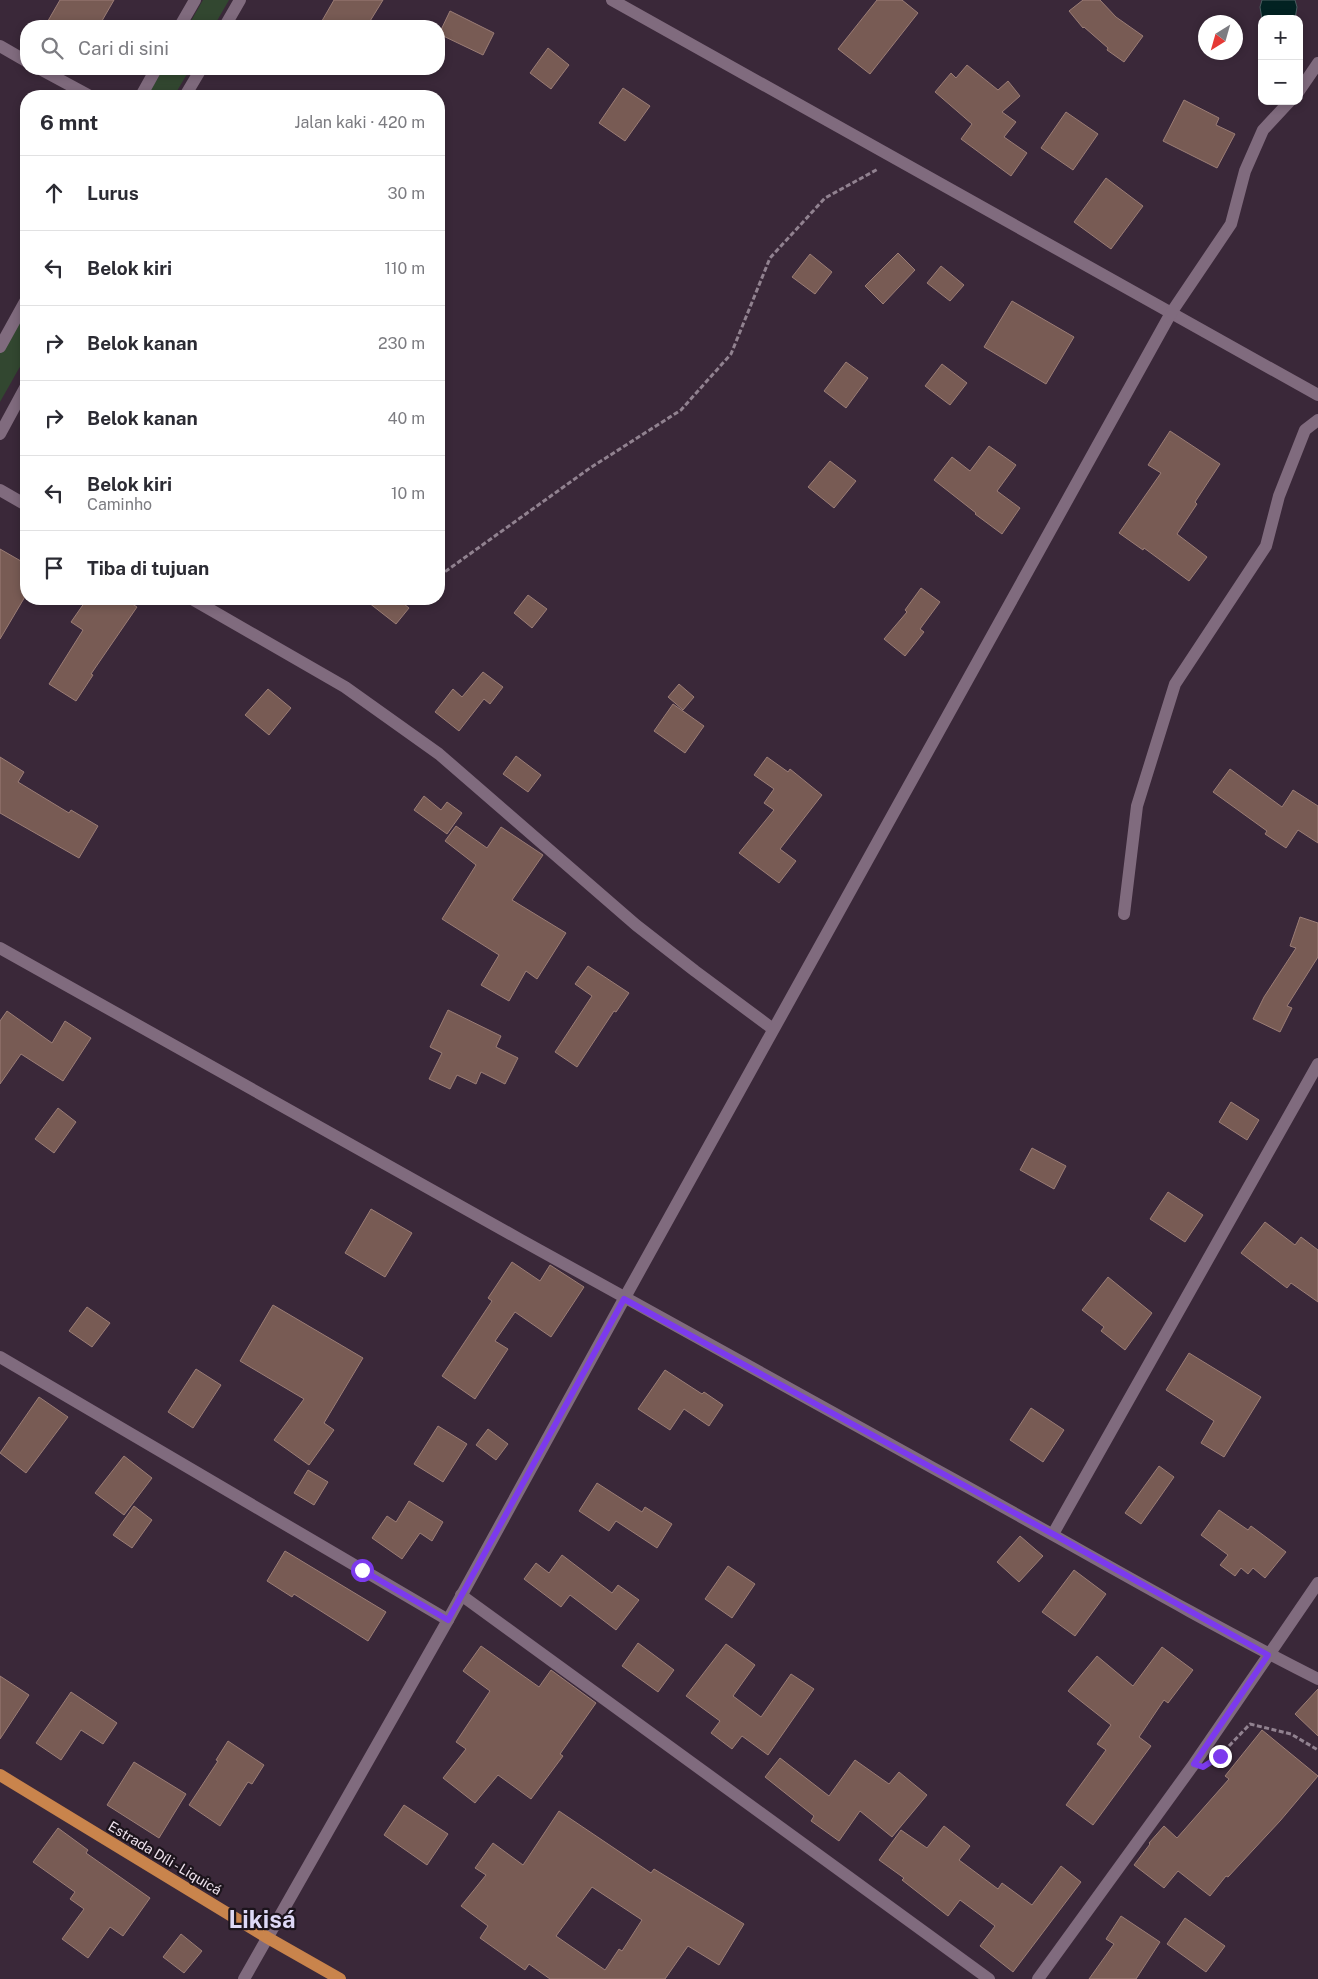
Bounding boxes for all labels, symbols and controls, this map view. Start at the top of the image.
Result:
north arrow [1198,15,1243,60]
map controls [1258,15,1303,105]
button: + [1258,15,1303,60]
search box [20,20,445,75]
icon: search [38,34,66,62]
text: Cari di sini [78,37,169,59]
button: − [1258,60,1303,105]
text: 6 mnt [40,110,98,135]
text: Jalan kaki · 420 m [294,113,425,132]
icon: ahead [40,179,68,207]
text: Lurus [87,182,139,204]
text: 30 m [388,184,425,203]
icon: left [40,254,68,282]
text: Belok kiri [87,257,172,279]
text: 110 m [384,259,425,278]
icon: right [40,329,68,357]
text: Belok kanan [87,332,198,354]
text: 230 m [378,334,425,353]
icon: right [40,404,68,432]
text: Belok kanan [87,407,198,429]
text: 40 m [387,409,425,428]
text: Belok kiri [87,473,172,495]
icon: left [40,479,68,507]
text: 10 m [391,484,425,503]
text: Caminho [87,495,152,514]
icon: arrive [40,554,68,582]
text: Tiba di tujuan [87,557,209,579]
route start [351,1559,374,1582]
route end [1209,1745,1232,1768]
street label: Estrada Díli - Liquicá [105,1818,225,1898]
district label: Likisá [229,1905,296,1933]

